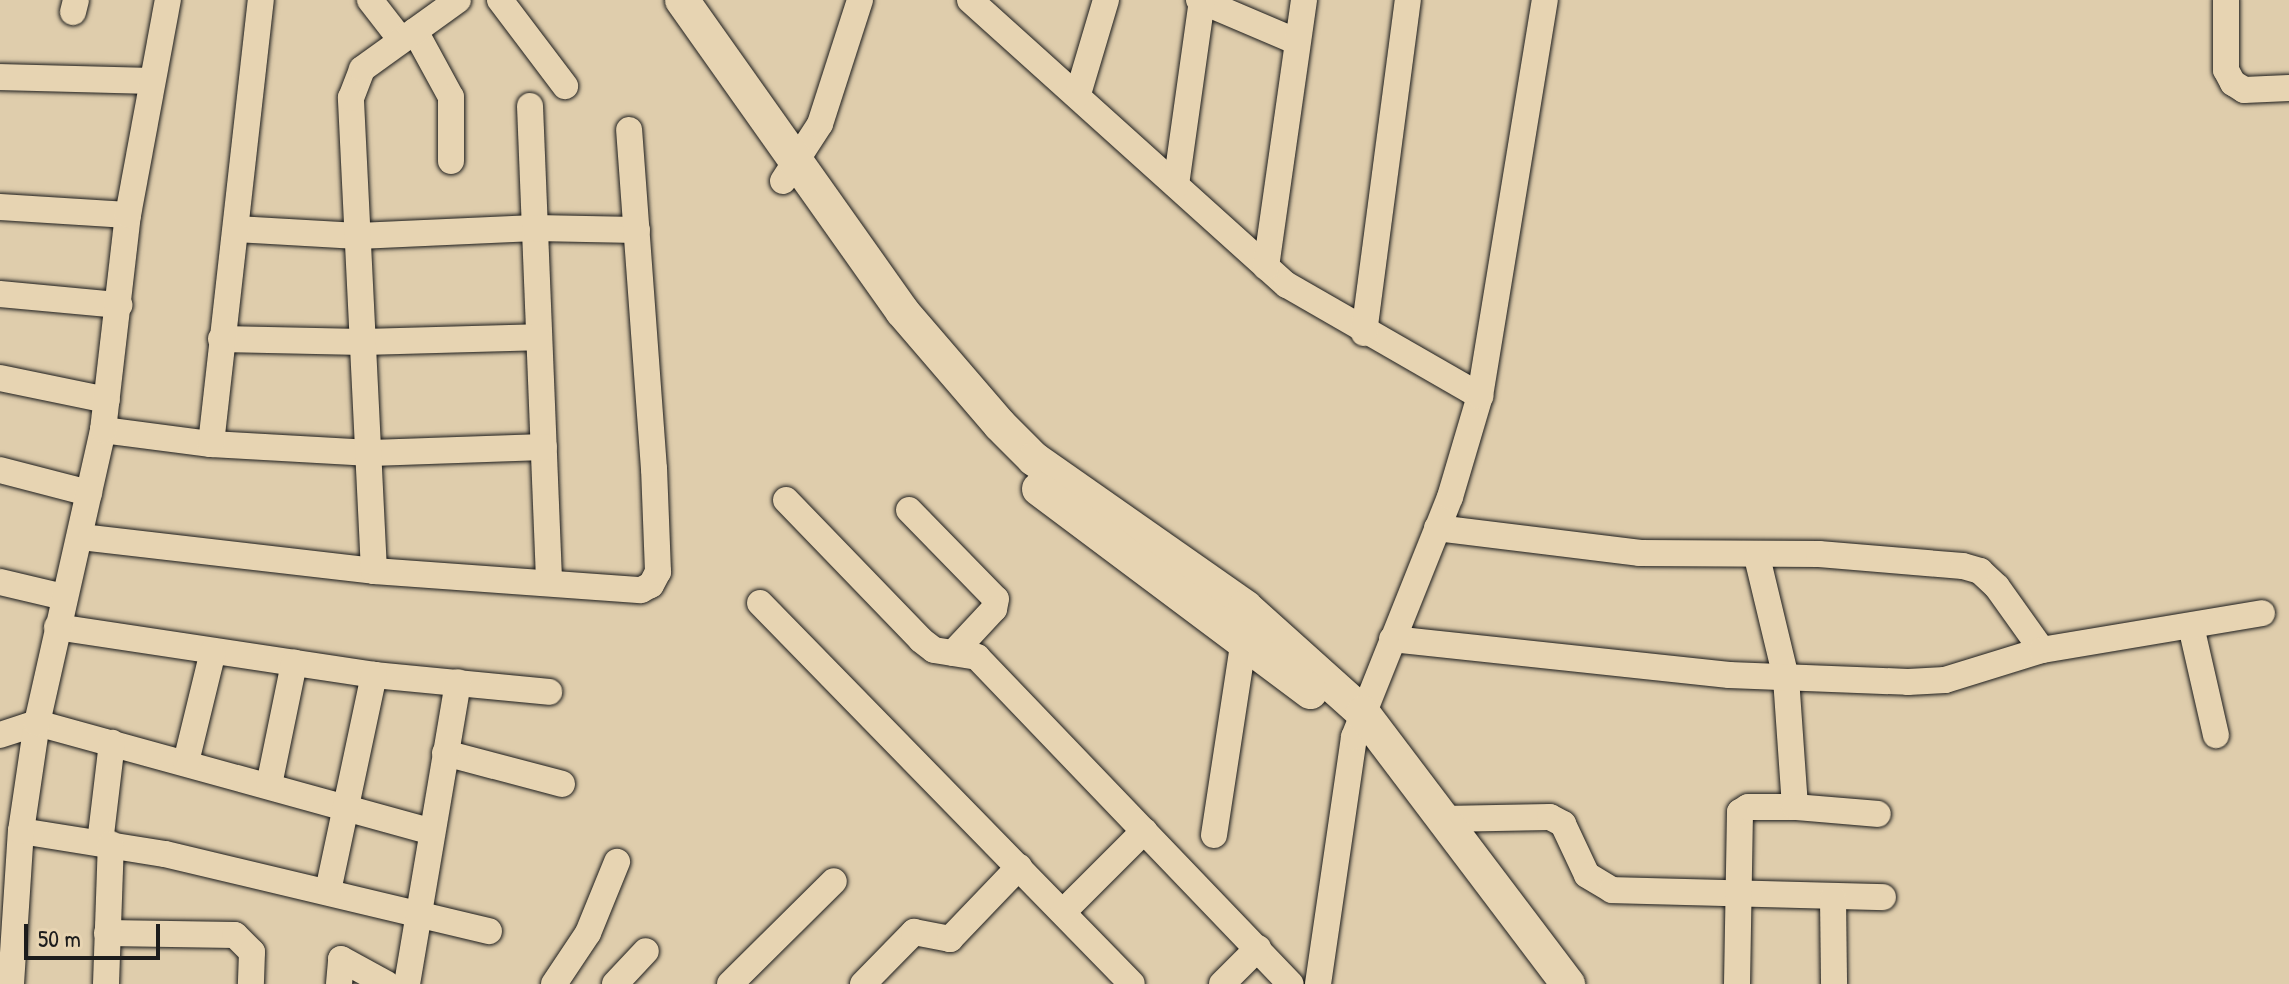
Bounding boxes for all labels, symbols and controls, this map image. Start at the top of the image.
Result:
scale bar [28,908,164,958]
text: 50 m [38,922,81,954]

